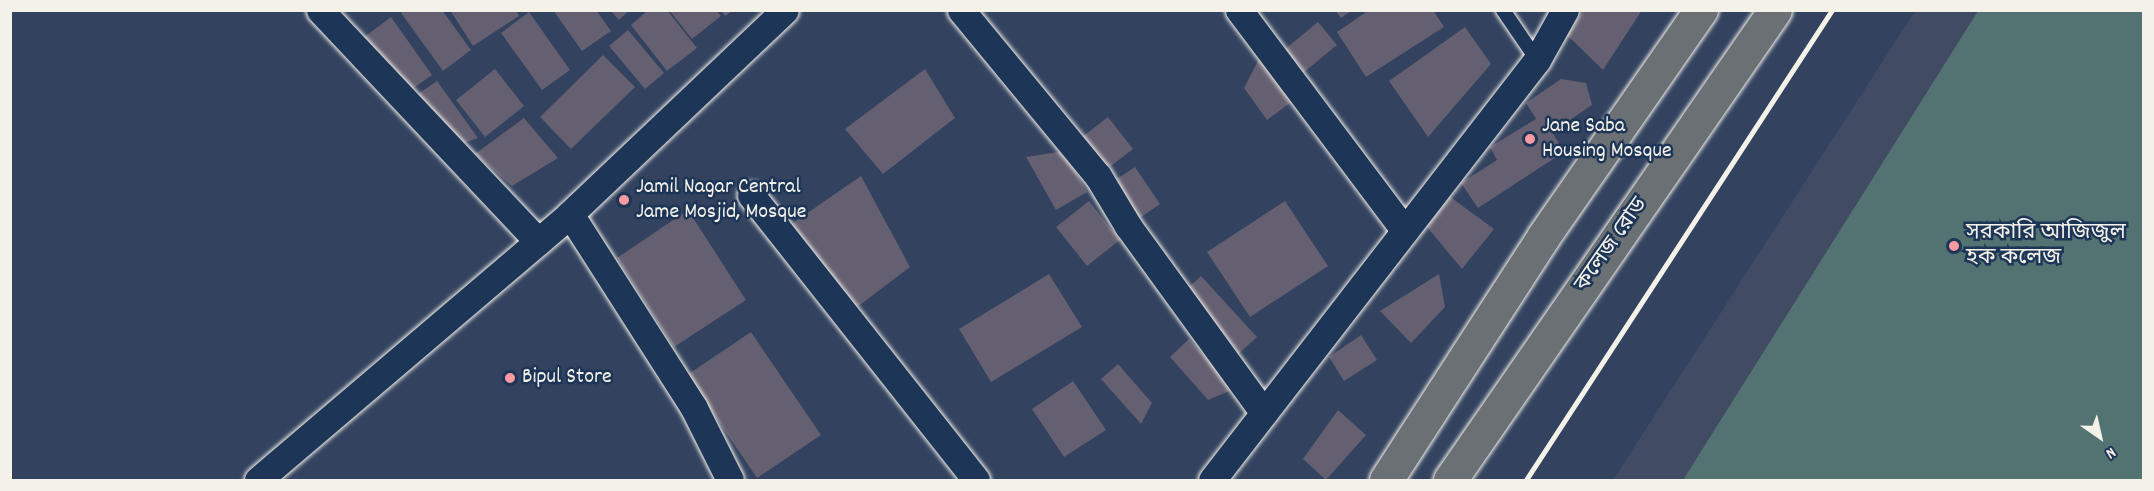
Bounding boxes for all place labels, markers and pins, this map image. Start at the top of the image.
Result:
place label: Jane Saba Housing Mosque [1542,113,1672,164]
marker: Jane Saba Housing Mosque [1523,132,1537,146]
place label: Jamil Nagar Central Jame Mosjid, Mosque [636,174,806,226]
marker: Jamil Nagar Central Jame Mosjid, Mosque [617,193,631,207]
place label: সরকারি আজিজুল হক কলেজ [1966,220,2126,272]
marker: সরকারি আজিজুল হক কলেজ [1947,239,1961,253]
place label: Bipul Store [522,365,612,391]
marker: Bipul Store [503,371,517,385]

